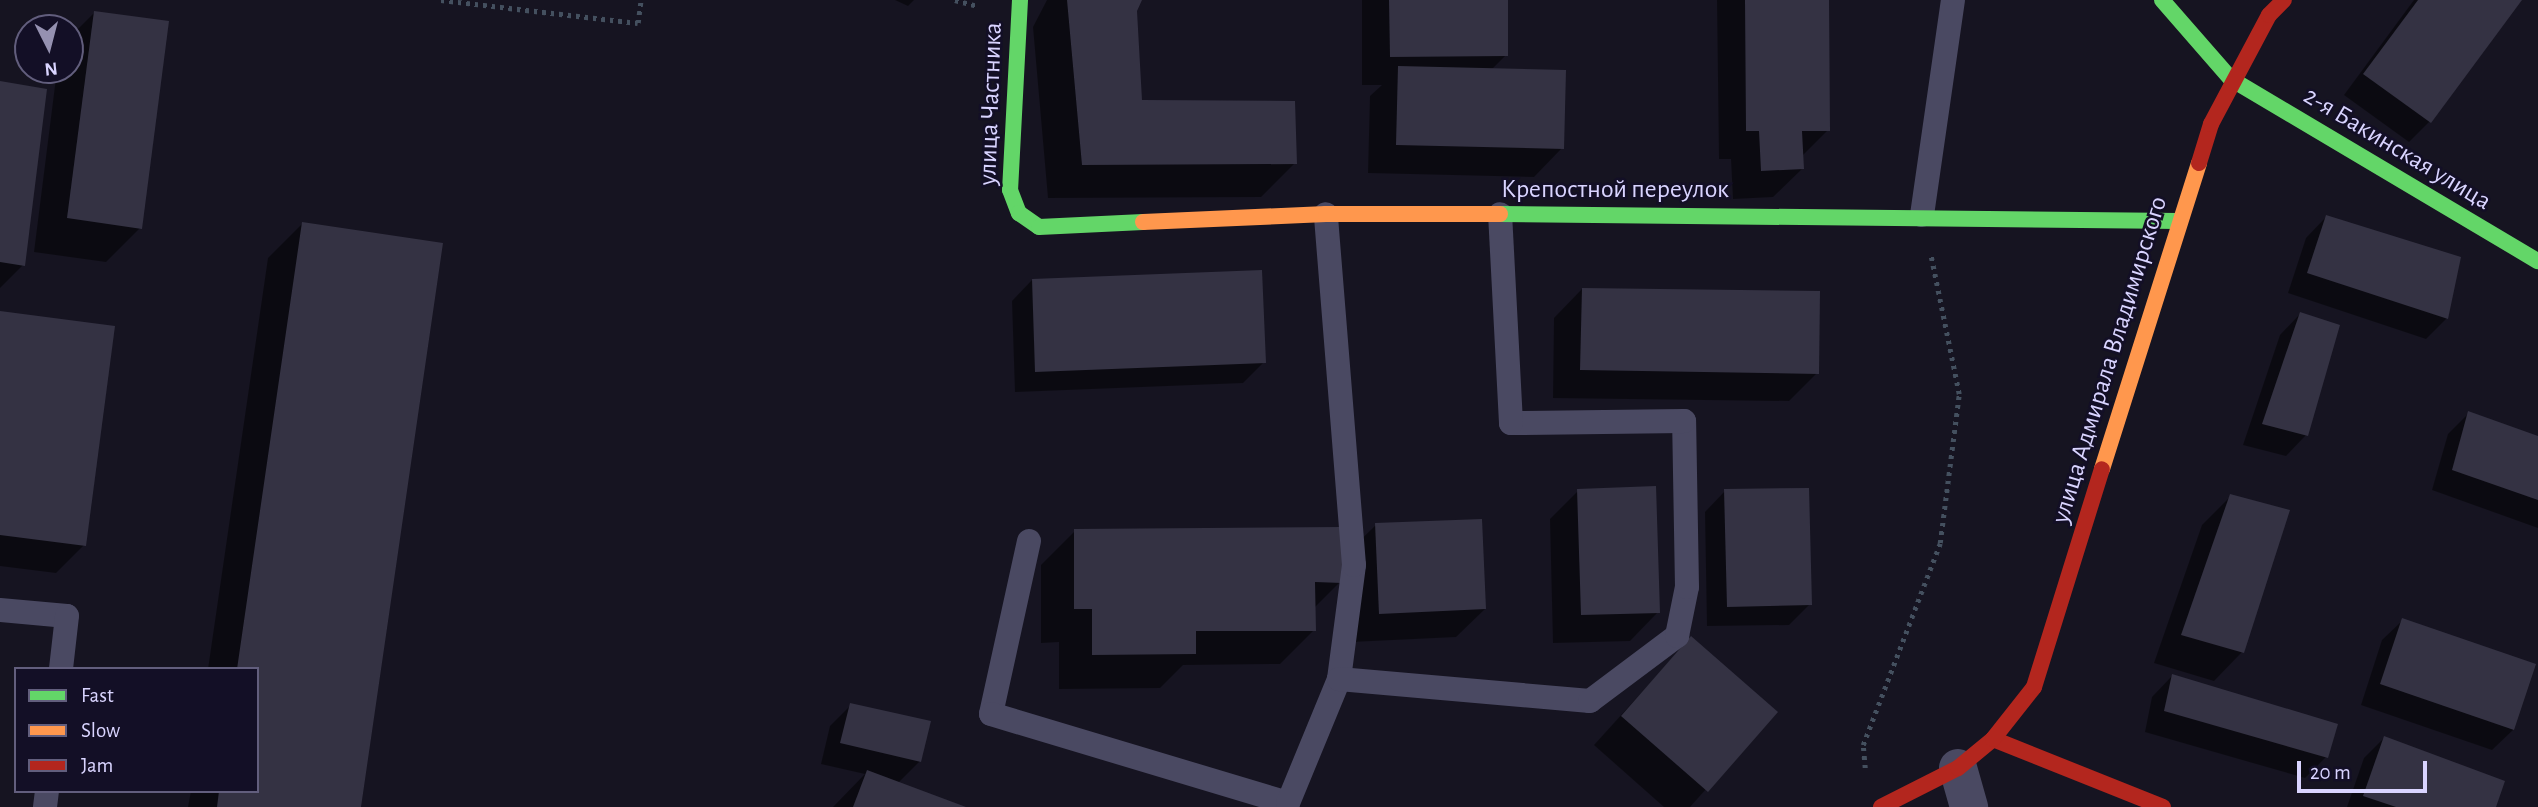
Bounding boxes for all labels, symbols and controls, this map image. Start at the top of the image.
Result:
north arrow [14,14,84,84]
street label: улица Частника [973,22,1009,186]
text: N [43,58,59,79]
street label: 2-я Бакинская улица [2298,81,2496,217]
street label: Крепостной переулок [1501,174,1729,206]
street label: улица Адмирала Владимирского [2045,193,2175,527]
legend [14,667,259,793]
text: Fast [81,685,114,706]
text: Slow [81,720,120,741]
scale bar [2300,748,2430,792]
text: Jam [81,755,113,776]
text: 20 m [2310,762,2351,783]

